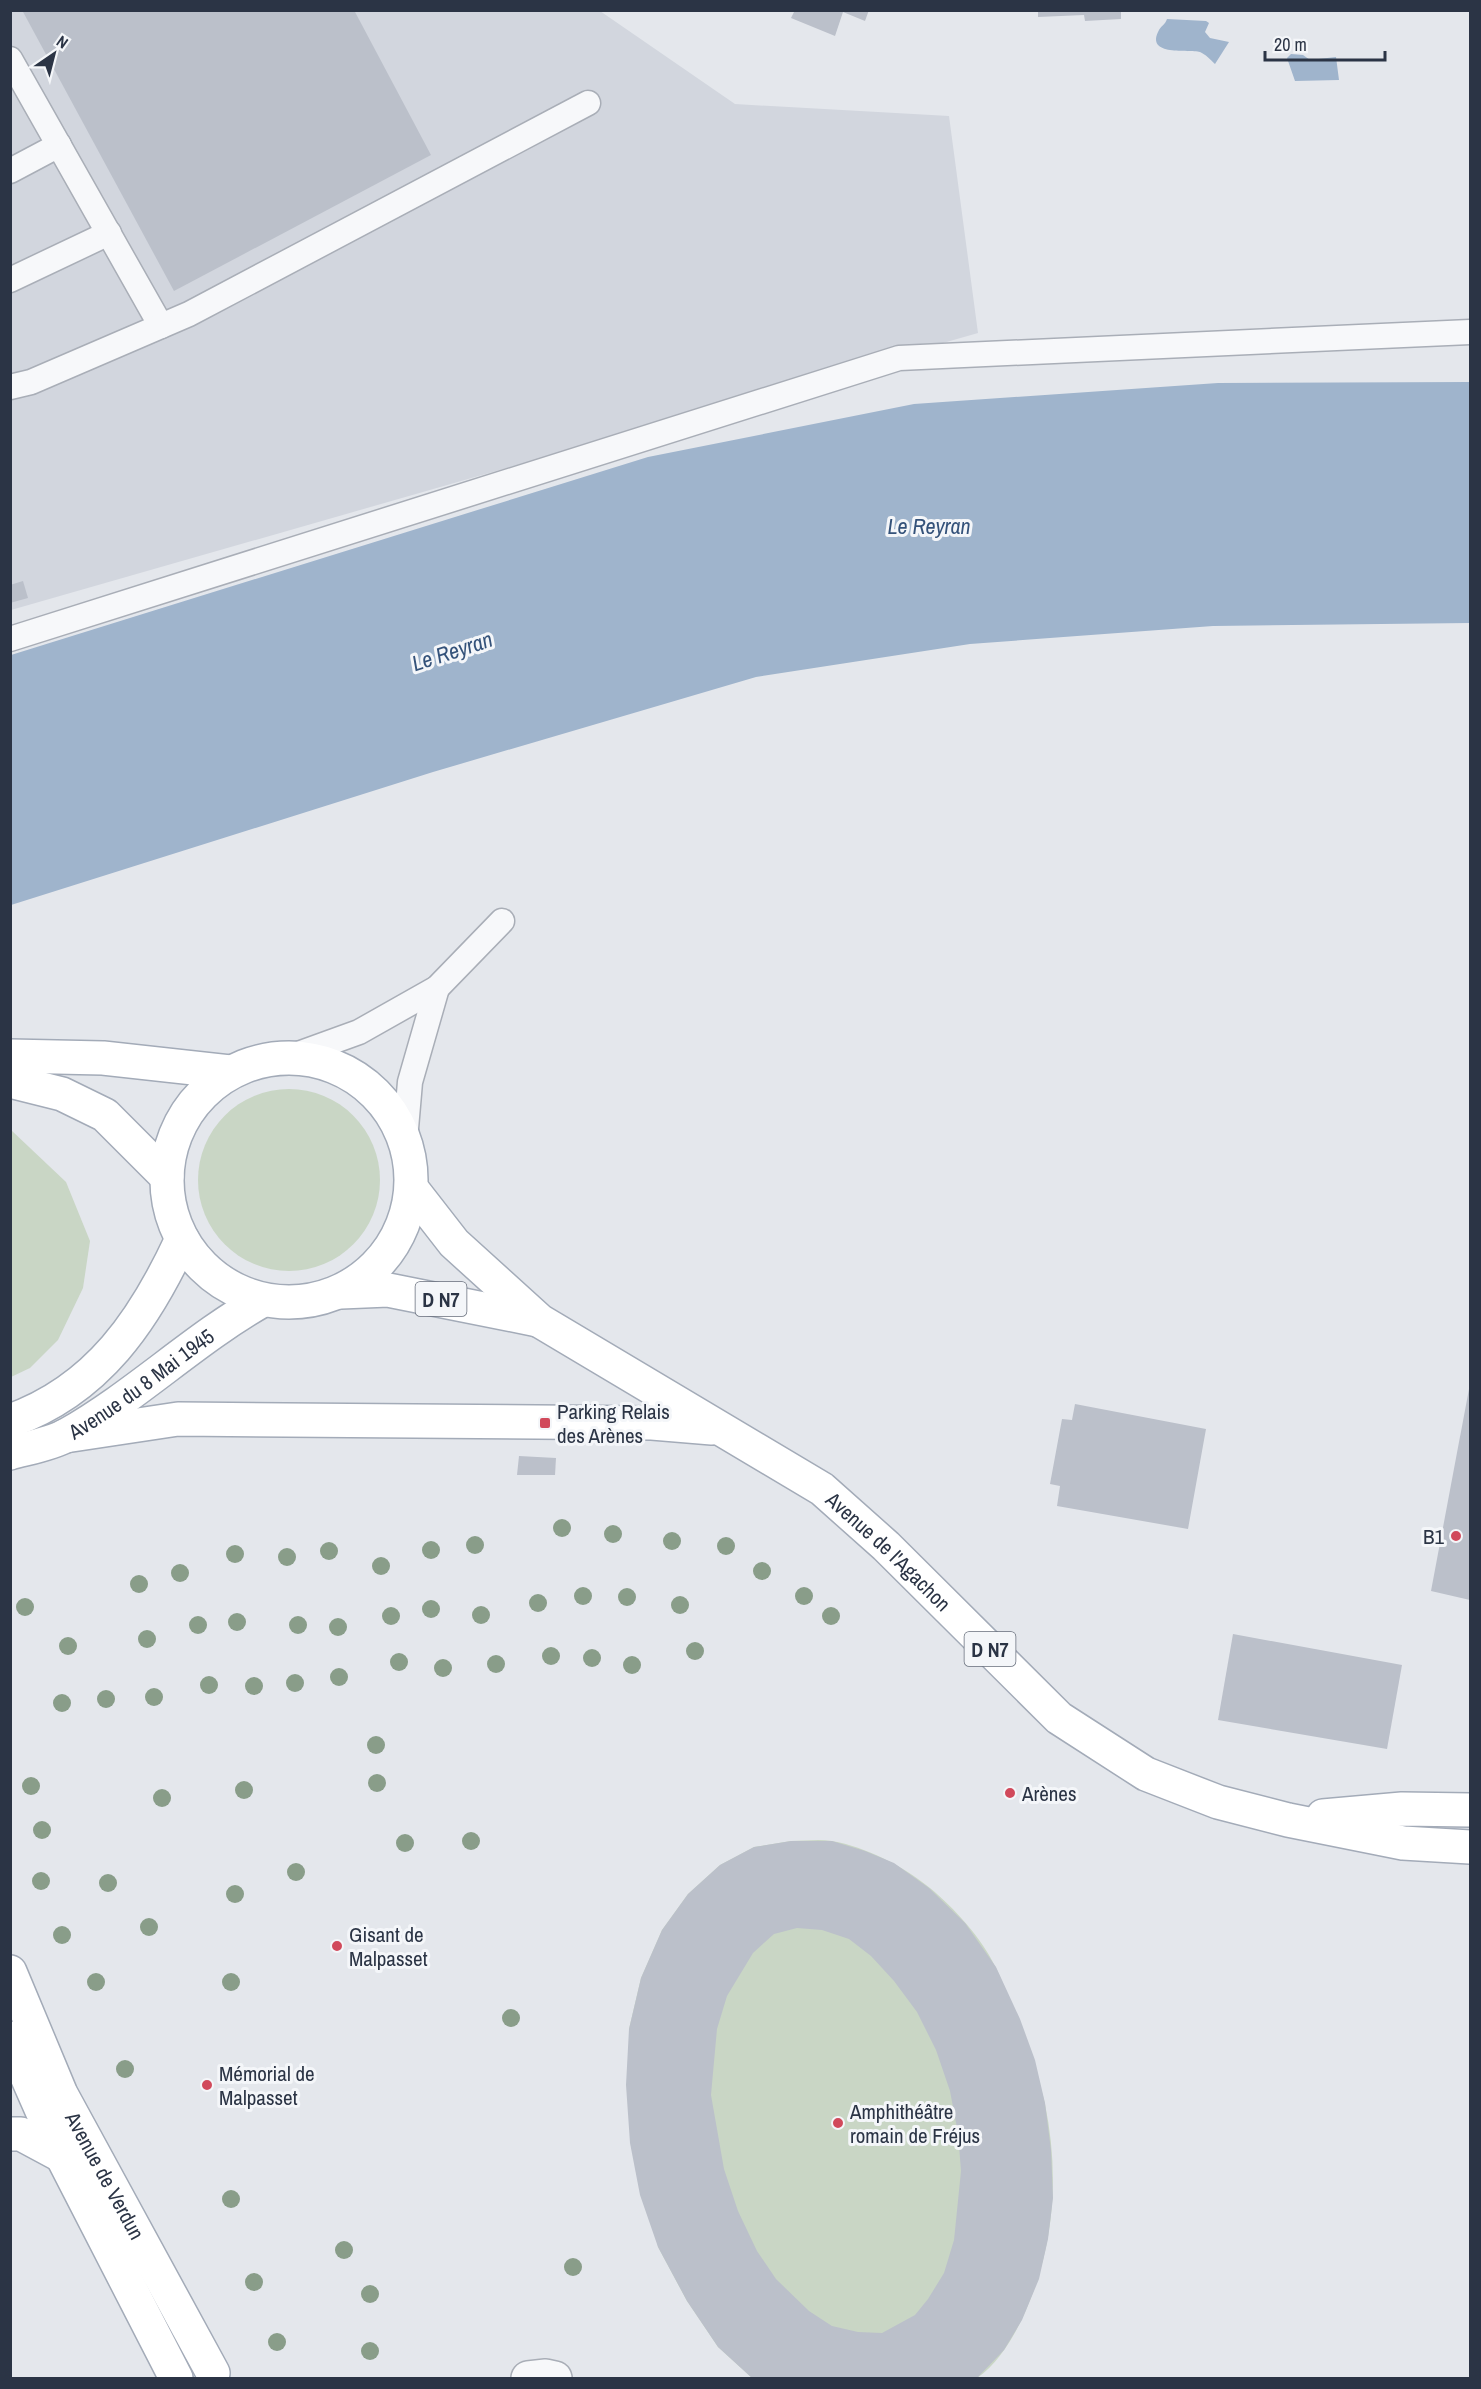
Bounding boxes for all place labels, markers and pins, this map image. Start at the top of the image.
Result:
place label: Parking Relais des Arènes [557,1397,670,1450]
marker: Parking Relais des Arènes [538,1416,552,1430]
place label: B1 [1423,1522,1444,1551]
marker: B1 [1449,1529,1463,1543]
place label: Arènes [1021,1779,1077,1808]
marker: Arènes [1003,1786,1017,1800]
place label: Gisant de Malpasset [349,1920,428,1973]
marker: Gisant de Malpasset [330,1939,344,1953]
place label: Mémorial de Malpasset [219,2059,315,2112]
marker: Mémorial de Malpasset [200,2078,214,2092]
place label: Amphithéâtre romain de Fréjus [849,2097,980,2150]
marker: Amphithéâtre romain de Fréjus [831,2116,845,2130]

